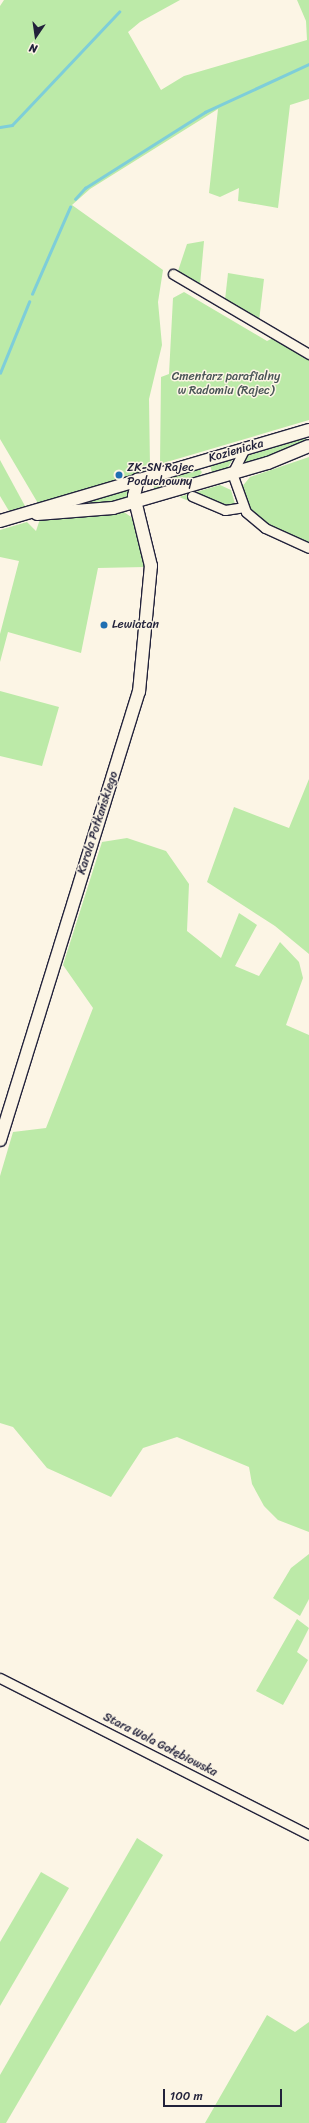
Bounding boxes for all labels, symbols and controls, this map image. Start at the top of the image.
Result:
north arrow [16,16,56,56]
text: N [27,38,39,58]
park label: Cmentarz parafialny w Radomiu (Rajec) [172,370,280,398]
street label: Kozienicka [207,436,265,466]
place label: ZK-SN Rajec Poduchowny [127,461,194,489]
marker: ZK-SN Rajec Poduchowny [114,470,124,480]
place label: Lewiatan [112,618,159,632]
marker: Lewiatan [99,620,109,630]
street label: Karola Potkańskiego [75,770,121,876]
street label: Stara Wola Gołębiowska [101,1710,219,1780]
scale bar [165,2081,284,2107]
text: 100 m [170,2085,203,2107]

